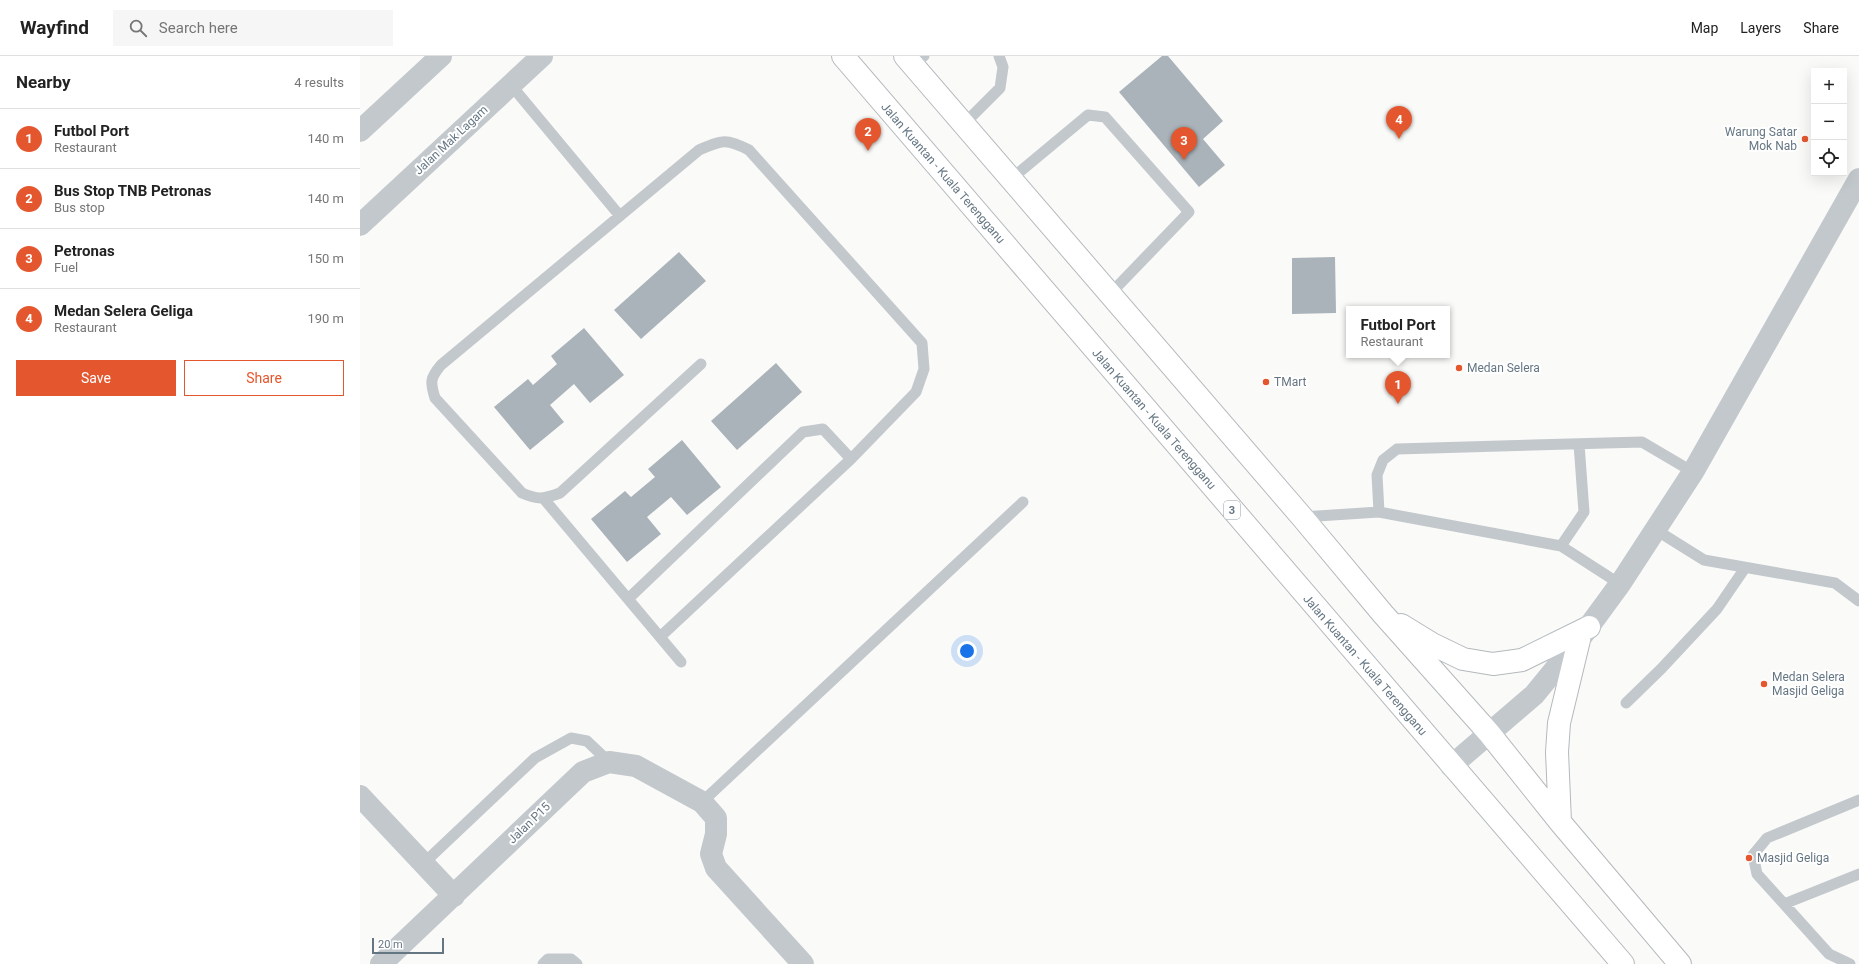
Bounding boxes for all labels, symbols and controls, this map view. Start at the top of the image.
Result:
search box [113,10,393,46]
text: Wayfind [20,16,89,39]
icon: search [127,17,149,39]
text: Search here [159,19,238,37]
text: Map [1691,20,1718,36]
text: Layers [1740,20,1781,36]
text: Share [1803,20,1839,36]
map controls [1811,68,1847,176]
button: + [1811,68,1847,104]
text: Nearby [16,72,71,92]
text: 4 results [294,75,344,90]
street label: Jalan Kuantan - Kuala Terengganu [878,100,1008,246]
street label: Jalan Mak Lagam [411,102,491,178]
button: − [1811,104,1847,140]
pin: 4 [1386,106,1412,139]
pin: 2 [855,118,881,151]
text: Futbol Port [54,122,129,140]
place label: Warung Satar Mok Nab [1725,125,1797,153]
pin: 3 [1171,127,1197,160]
text: 1 [25,131,33,146]
text: 140 m [307,131,344,146]
marker: Warung Satar Mok Nab [1800,134,1810,144]
text: Restaurant [54,140,117,155]
button: locate [1811,140,1847,176]
text: Bus Stop TNB Petronas [54,182,212,200]
text: 2 [25,191,33,206]
text: 140 m [307,191,344,206]
text: Bus stop [54,200,105,215]
text: Petronas [54,242,115,260]
text: 3 [25,251,33,266]
text: 150 m [307,251,344,266]
text: Fuel [54,260,78,275]
text: Medan Selera Geliga [54,302,193,320]
popup [1346,306,1450,358]
text: 4 [25,311,33,326]
text: 190 m [307,311,344,326]
text: Futbol Port [1360,316,1436,334]
text: Restaurant [54,320,117,335]
text: Restaurant [1360,334,1423,349]
street label: Jalan Kuantan - Kuala Terengganu [1089,346,1219,492]
button: Save [16,360,176,396]
button: Share [184,360,344,396]
place label: Medan Selera [1467,361,1540,375]
marker: Medan Selera [1454,363,1464,373]
pin: 1 [1385,371,1411,404]
place label: TMart [1274,375,1307,389]
marker: TMart [1261,377,1271,387]
road number: 3 [1224,501,1240,519]
street label: Jalan Kuantan - Kuala Terengganu [1300,592,1430,738]
your location [957,641,977,661]
place label: Medan Selera Masjid Geliga [1772,670,1845,698]
marker: Medan Selera Masjid Geliga [1759,679,1769,689]
street label: Jalan P15 [505,799,553,847]
place label: Masjid Geliga [1757,851,1829,865]
marker: Masjid Geliga [1744,853,1754,863]
scale bar [372,936,444,955]
text: 20 m [378,938,403,951]

